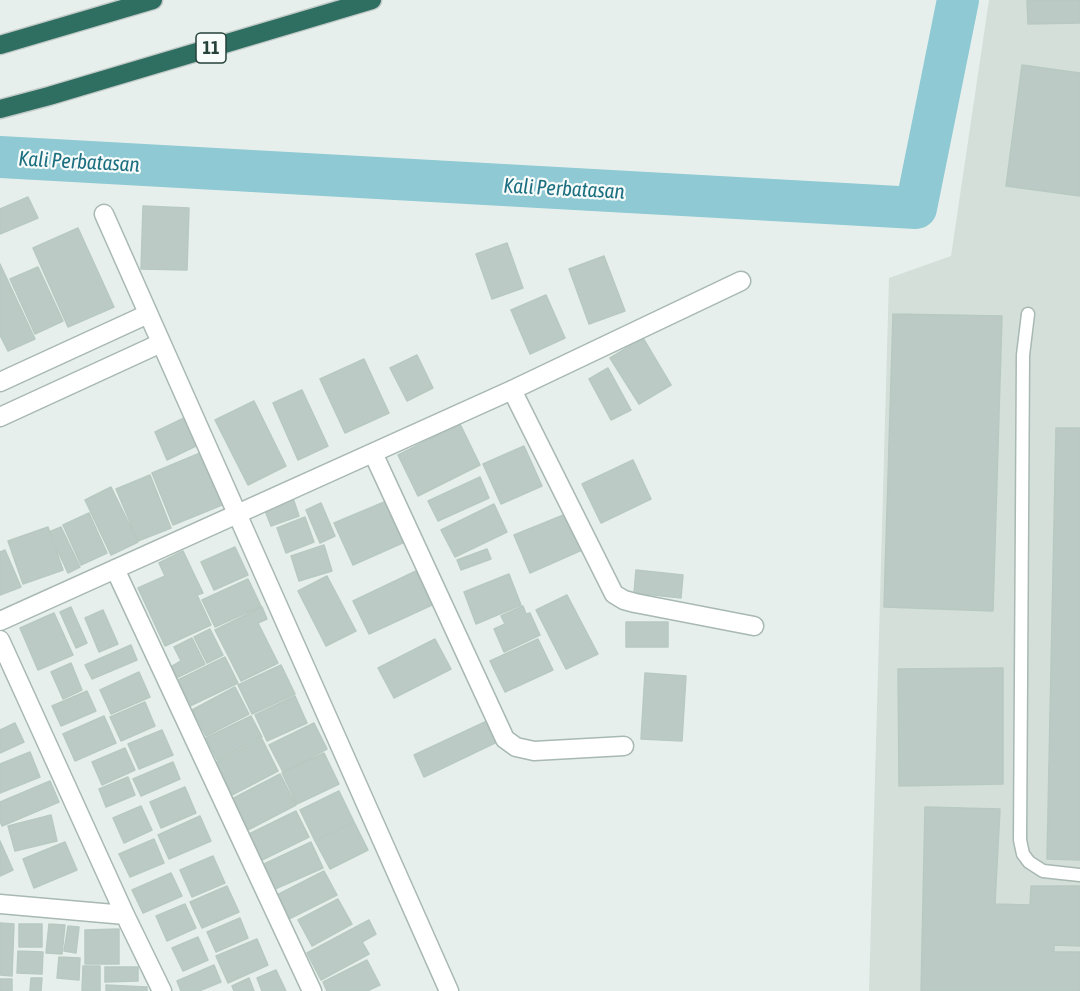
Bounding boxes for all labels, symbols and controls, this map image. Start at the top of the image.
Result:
road number: 11 [196,33,226,63]
water label: Kali Perbatasan [18,146,140,178]
water label: Kali Perbatasan [503,173,625,205]

